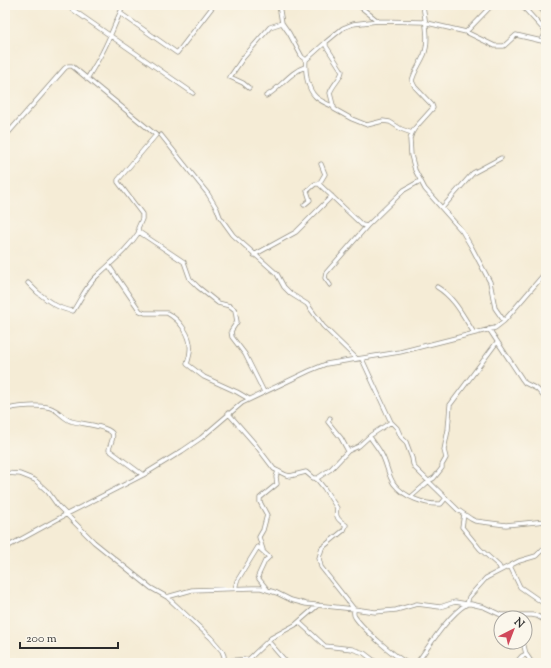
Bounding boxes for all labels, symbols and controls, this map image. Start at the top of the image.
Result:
north arrow [493,610,533,650]
text: N [510,614,528,632]
scale bar [20,624,118,650]
text: 200 m [26,630,57,648]

